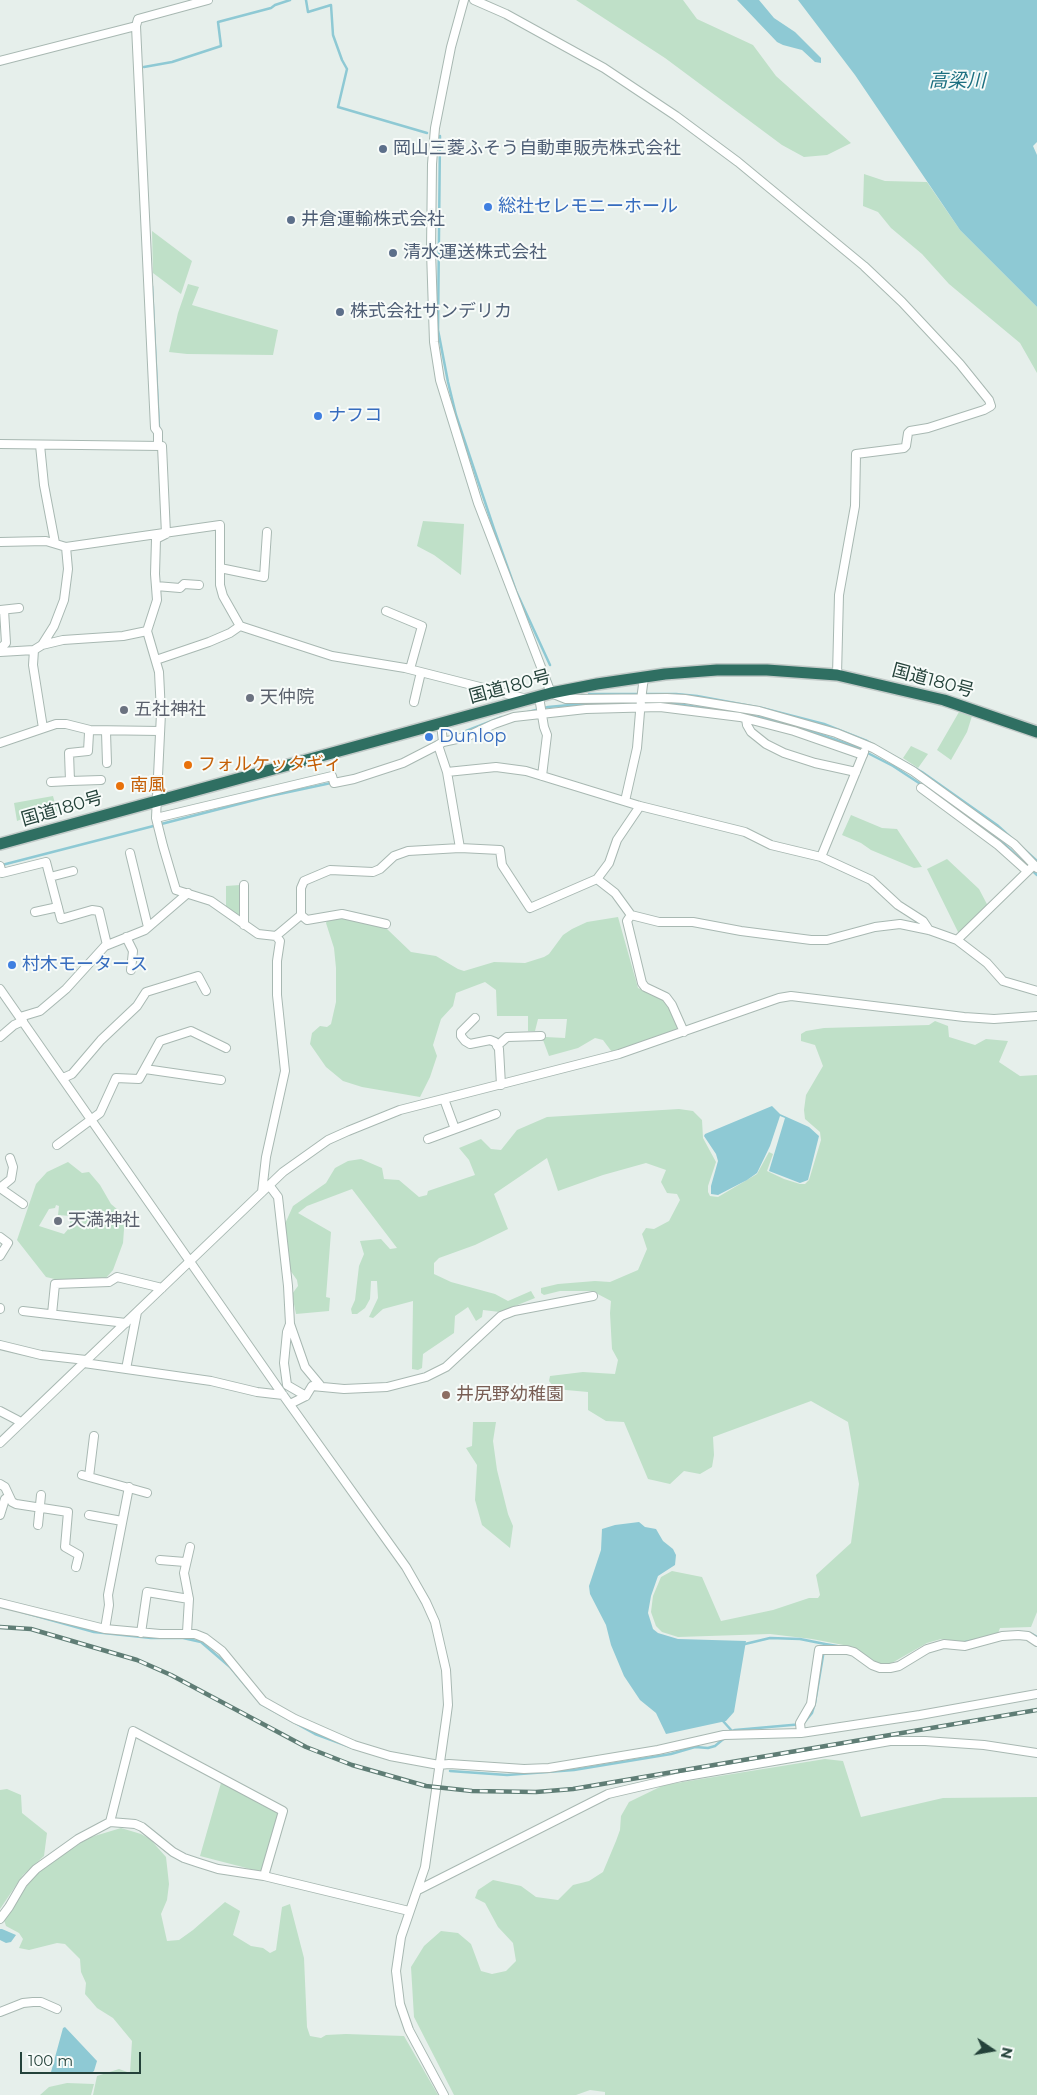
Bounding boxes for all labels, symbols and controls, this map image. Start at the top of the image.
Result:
water label: 高梁川 [929,70,985,92]
place label: 岡山三菱ふそう自動車販売株式会社 [393,138,681,160]
marker: 岡山三菱ふそう自動車販売株式会社 [377,143,389,155]
place label: 総社セレモニーホール [498,196,678,218]
marker: 総社セレモニーホール [482,201,494,213]
place label: 井倉運輸株式会社 [301,209,445,231]
marker: 井倉運輸株式会社 [285,214,297,226]
place label: 清水運送株式会社 [403,242,547,264]
marker: 清水運送株式会社 [387,247,399,259]
place label: 株式会社サンデリカ [350,301,512,323]
marker: 株式会社サンデリカ [334,306,346,318]
place label: ナフコ [328,405,382,427]
marker: ナフコ [312,410,324,422]
street label: 国道180号 [890,660,976,702]
street label: 国道180号 [467,666,553,708]
place label: 天仲院 [260,687,314,709]
marker: 天仲院 [244,692,256,704]
place label: 五社神社 [134,699,206,721]
marker: 五社神社 [118,704,130,716]
place label: Dunlop [439,726,506,748]
marker: Dunlop [423,731,435,743]
place label: フォルケッタギィ [198,754,342,776]
marker: フォルケッタギィ [182,759,194,771]
place label: 南風 [130,775,166,797]
marker: 南風 [114,780,126,792]
street label: 国道180号 [19,787,105,831]
place label: 村木モータース [22,954,148,976]
marker: 村木モータース [6,959,18,971]
place label: 天満神社 [68,1210,140,1232]
marker: 天満神社 [52,1215,64,1227]
place label: 井尻野幼稚園 [456,1384,564,1406]
marker: 井尻野幼稚園 [440,1389,452,1401]
north arrow [967,2025,1017,2075]
scale bar [22,2042,144,2074]
text: N [997,2046,1017,2061]
text: 100 m [28,2051,73,2070]

